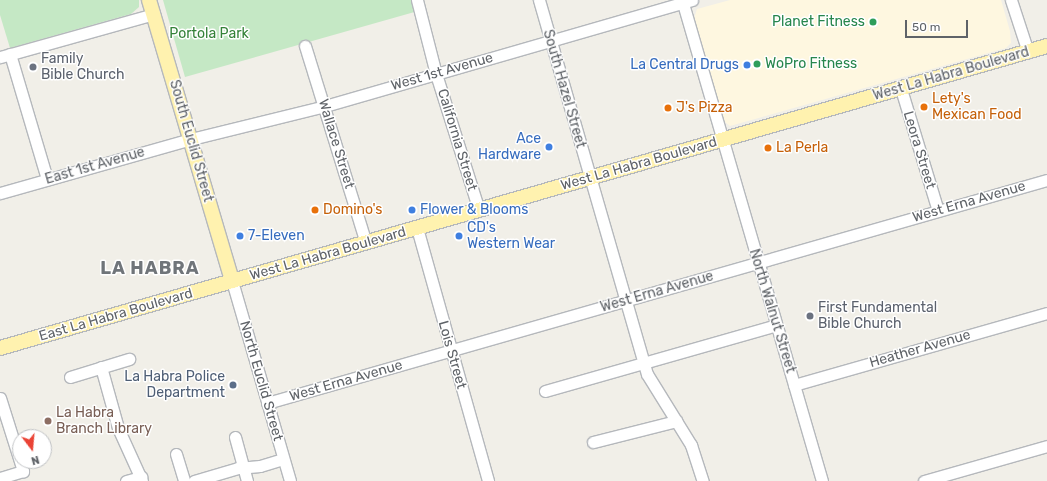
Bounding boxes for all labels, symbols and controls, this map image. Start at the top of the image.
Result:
scale bar [907,12,970,38]
place label: Planet Fitness [772,14,865,30]
marker: Planet Fitness [868,17,878,27]
text: 50 m [912,20,940,34]
park label: Portola Park [169,26,249,42]
street label: South Hazel Street [539,28,589,150]
street label: West La Habra Boulevard [871,44,1031,104]
street label: West 1st Avenue [389,49,495,95]
place label: Family Bible Church [41,51,124,84]
place label: WoPro Fitness [765,56,857,72]
place label: La Central Drugs [630,57,739,73]
marker: WoPro Fitness [752,59,762,69]
marker: La Central Drugs [742,60,752,70]
marker: Family Bible Church [28,62,38,72]
street label: South Euclid Street [166,78,216,204]
street label: California Street [433,87,481,193]
place label: Lety's Mexican Food [932,91,1022,124]
street label: Wallace Street [314,97,358,191]
place label: J's Pizza [676,100,733,116]
marker: Lety's Mexican Food [919,102,929,112]
marker: J's Pizza [663,103,673,113]
street label: Leora Street [899,109,939,191]
place label: Ace Hardware [478,131,541,164]
street label: West La Habra Boulevard [559,134,719,194]
place label: La Perla [776,140,828,156]
marker: Ace Hardware [544,142,554,152]
marker: La Perla [763,143,773,153]
street label: East 1st Avenue [43,144,147,188]
street label: West Erna Avenue [910,178,1028,226]
place label: Domino's [323,202,383,218]
place label: Flower & Blooms [420,202,529,218]
marker: Domino's [310,205,320,215]
marker: Flower & Blooms [407,205,417,215]
place label: CD's Western Wear [467,220,555,252]
street label: West La Habra Boulevard [248,224,408,284]
place label: 7-Eleven [248,228,305,244]
marker: 7-Eleven [235,231,245,241]
marker: CD's Western Wear [454,231,464,241]
street label: North Walnut Street [745,247,799,375]
district label: LA HABRA [100,257,200,279]
street label: West Erna Avenue [598,268,716,316]
street label: East La Habra Boulevard [37,285,195,345]
place label: First Fundamental Bible Church [818,300,937,332]
marker: First Fundamental Bible Church [805,311,815,321]
street label: North Euclid Street [236,319,286,443]
street label: Lois Street [434,319,470,391]
street label: Heather Avenue [867,326,973,372]
street label: West Erna Avenue [287,357,405,405]
place label: La Habra Police Department [124,369,225,402]
marker: La Habra Police Department [228,380,238,390]
place label: La Habra Branch Library [56,405,152,438]
marker: La Habra Branch Library [43,416,53,426]
north arrow [12,429,52,469]
text: N [30,453,41,467]

